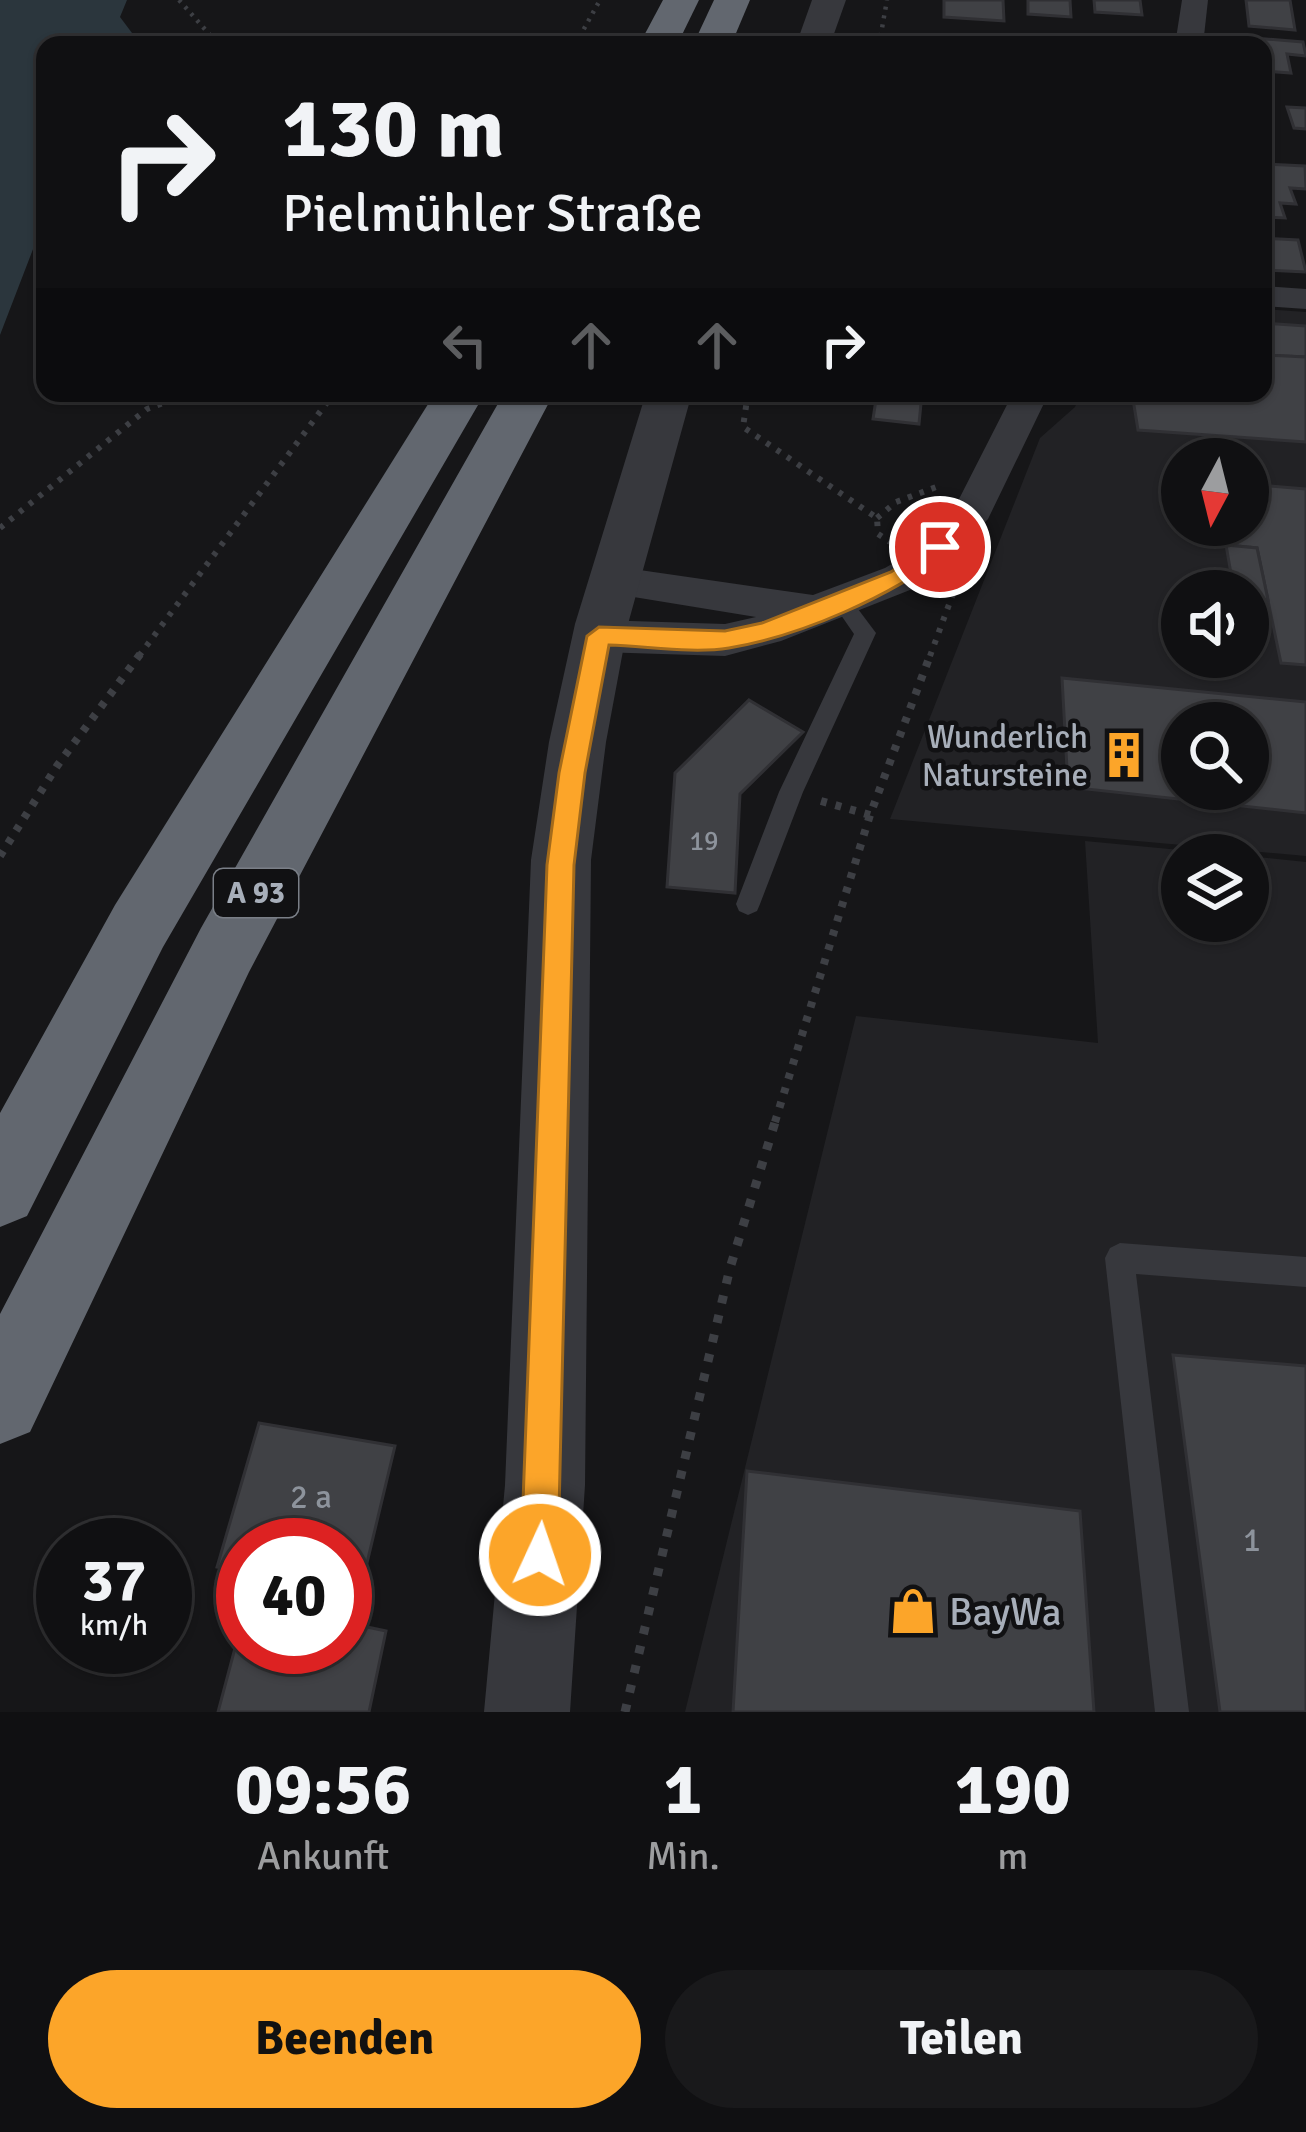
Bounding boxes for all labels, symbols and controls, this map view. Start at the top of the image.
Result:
text: 130 m [282,77,504,181]
icon: right [84,84,240,240]
text: Pielmühler Straße [282,180,703,247]
icon: left [432,312,498,378]
icon: ahead [558,312,624,378]
icon: ahead [684,312,750,378]
icon: right [810,312,876,378]
north arrow [1161,438,1269,546]
map controls [1161,438,1269,942]
pin [889,496,991,598]
icon: arrive [907,514,973,580]
button: sound [1161,570,1269,678]
button: search [1161,702,1269,810]
place label: Wunderlich Natursteine [922,717,1088,796]
building icon: Wunderlich Natursteine [1099,730,1149,780]
house number: 19 [689,825,719,858]
button: layers [1161,834,1269,942]
road number: A 93 [214,869,298,917]
house number: 2 a [290,1477,332,1518]
position arrow [477,1492,603,1618]
speed limit sign: 40 [216,1518,372,1674]
house number: 1 [1243,1520,1261,1561]
text: 37 [82,1544,146,1618]
shop icon: BayWa [888,1586,938,1636]
place label: BayWa [949,1588,1062,1636]
text: km/h [80,1607,148,1644]
text: 09:56 [235,1745,411,1834]
text: 1 [664,1745,702,1834]
text: 190 [955,1745,1071,1834]
text: Ankunft [257,1832,389,1880]
text: Min. [646,1832,720,1880]
text: m [997,1832,1028,1880]
button: Beenden [48,1970,641,2108]
button: Teilen [665,1970,1258,2108]

